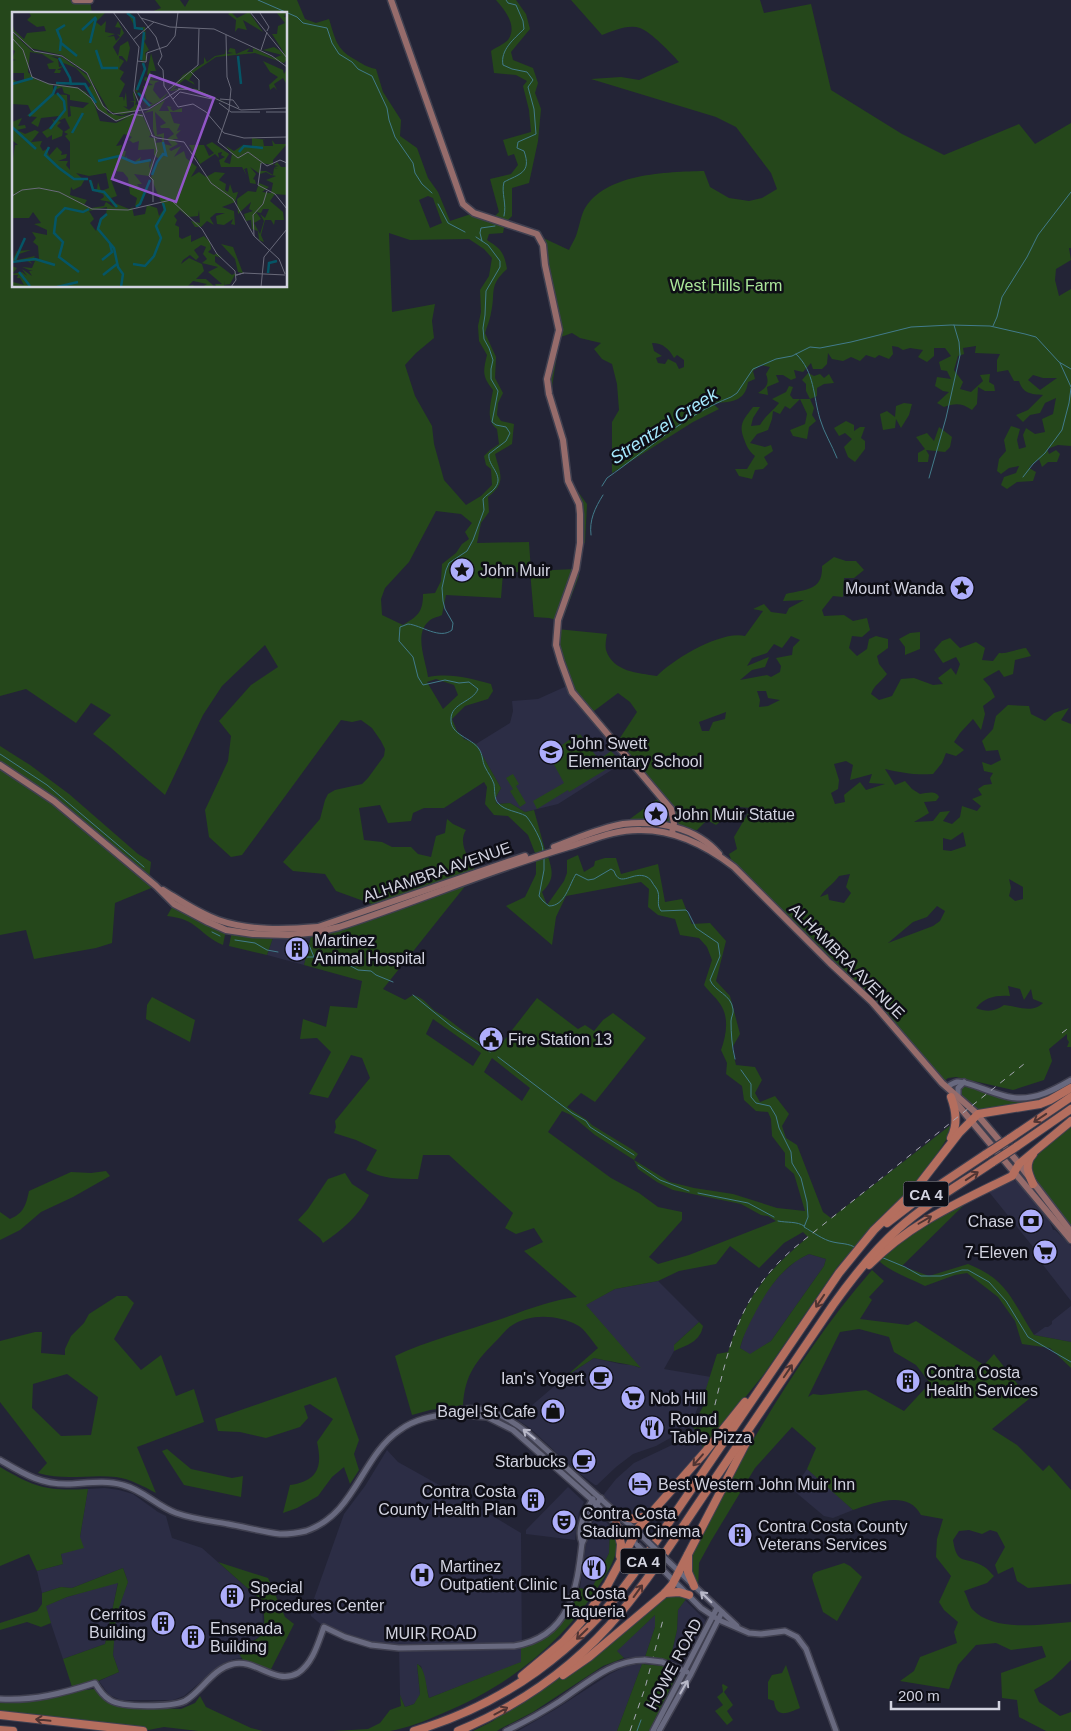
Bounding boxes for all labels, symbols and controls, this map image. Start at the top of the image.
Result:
inset map [12,12,288,288]
park label: West Hills Farm [670,277,782,294]
water label: Strentzel Creek [607,383,722,468]
place icon: John Muir [449,557,475,583]
place label: John Muir [480,562,551,579]
place icon: Mount Wanda [949,575,975,601]
place label: Mount Wanda [845,580,944,597]
place label: John Swett Elementary School [568,735,702,770]
school or university icon: John Swett Elementary School [538,739,564,765]
place icon: John Muir Statue [643,801,669,827]
place label: John Muir Statue [674,806,795,823]
street label: ALHAMBRA AVENUE [361,839,513,905]
street label: ALHAMBRA AVENUE [786,900,908,1022]
place label: Martinez Animal Hospital [314,932,425,967]
building icon: Martinez Animal Hospital [284,936,310,962]
public building icon: Fire Station 13 [478,1026,504,1052]
place label: Fire Station 13 [508,1031,612,1048]
one-way arrow [1033,1113,1047,1123]
one-way arrow [965,1171,979,1181]
road number: CA 4 [904,1182,948,1206]
bank icon: Chase [1018,1208,1044,1234]
place label: Chase [968,1213,1014,1230]
one-way arrow [918,1215,933,1225]
supermarket icon: 7-Eleven [1032,1239,1058,1265]
place label: 7-Eleven [965,1244,1028,1261]
one-way arrow [815,1294,825,1308]
one-way arrow [783,1364,794,1378]
place label: Contra Costa Health Services [926,1364,1038,1399]
cafe icon: Ian's Yogert [588,1365,614,1391]
building icon: Contra Costa Health Services [895,1368,921,1394]
place label: Ian's Yogert [501,1370,585,1387]
supermarket icon: Nob Hill [620,1385,646,1411]
place label: Nob Hill [650,1390,706,1407]
shop icon: Bagel St Cafe [540,1398,566,1424]
place label: Bagel St Cafe [437,1403,536,1420]
place label: Round Table Pizza [670,1411,752,1446]
restaurant icon: Round Table Pizza [639,1415,665,1441]
one-way arrow [522,1428,535,1439]
cafe icon: Starbucks [571,1448,597,1474]
place label: Starbucks [495,1453,566,1470]
one-way arrow [693,1453,704,1466]
hotel icon: Best Western John Muir Inn [627,1471,653,1497]
place label: Best Western John Muir Inn [658,1476,855,1493]
place label: Contra Costa County Health Plan [378,1483,516,1518]
building icon: Contra Costa County Health Plan [520,1487,546,1513]
place label: Contra Costa Stadium Cinema [582,1505,700,1540]
theatre icon: Contra Costa Stadium Cinema [551,1509,577,1535]
place label: Contra Costa County Veterans Services [758,1518,907,1553]
building icon: Contra Costa County Veterans Services [727,1522,753,1548]
road number: CA 4 [620,1548,666,1574]
restaurant icon: La Costa Taqueria [581,1555,607,1581]
place label: Martinez Outpatient Clinic [440,1558,557,1593]
hospital icon: Martinez Outpatient Clinic [409,1562,435,1588]
place label: Special Procedures Center [250,1579,385,1614]
building icon: Special Procedures Center [219,1583,245,1609]
one-way arrow [633,1584,643,1598]
place label: La Costa Taqueria [562,1585,626,1620]
one-way arrow [699,1591,712,1603]
place label: Cerritos Building [89,1606,146,1641]
building icon: Cerritos Building [150,1610,176,1636]
street label: HOWE ROAD [643,1616,705,1712]
place label: Ensenada Building [210,1620,282,1655]
building icon: Ensenada Building [180,1624,206,1650]
street label: MUIR ROAD [385,1625,477,1642]
one-way arrow [576,1628,588,1641]
scale bar [891,1678,998,1710]
one-way arrow [679,1680,689,1695]
text: 200 m [898,1687,940,1704]
one-way arrow [493,1706,508,1716]
one-way arrow [35,1715,51,1725]

